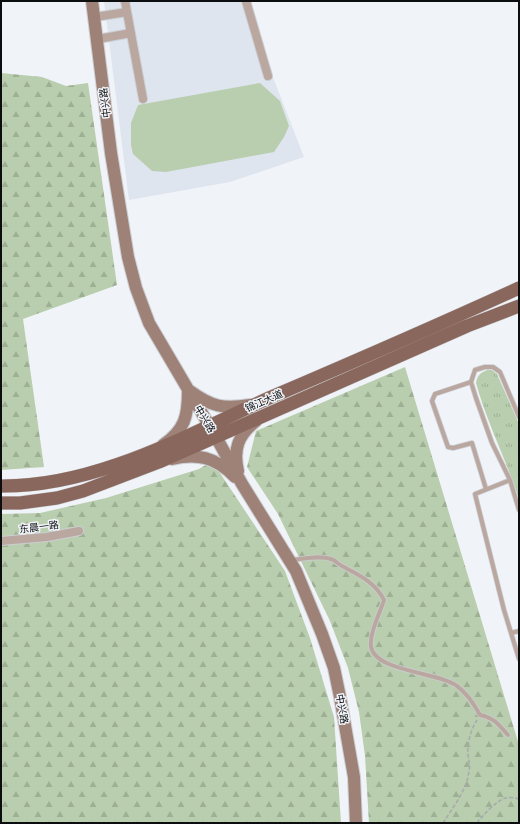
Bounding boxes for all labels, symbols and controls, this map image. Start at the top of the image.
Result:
street label: 中兴路 [98,87,112,119]
street label: 锦江大道 [243,388,285,414]
street label: 中兴路 [193,403,217,435]
street label: 东晨一路 [18,519,60,535]
street label: 中兴路 [334,693,350,725]

